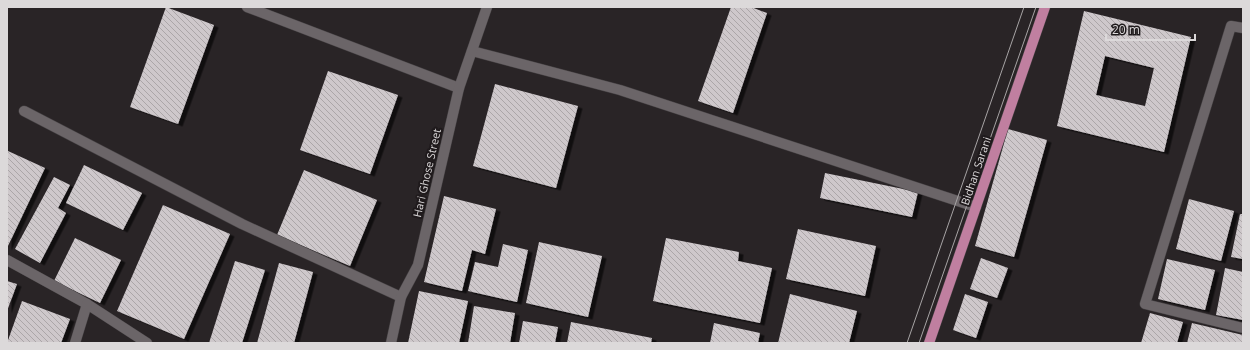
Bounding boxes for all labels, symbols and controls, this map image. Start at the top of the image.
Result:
scale bar [1106,16,1195,42]
text: 20 m [1112,21,1140,38]
street label: Hari Ghose Street [409,127,444,219]
street label: Bidhan Sarani [957,135,994,207]

